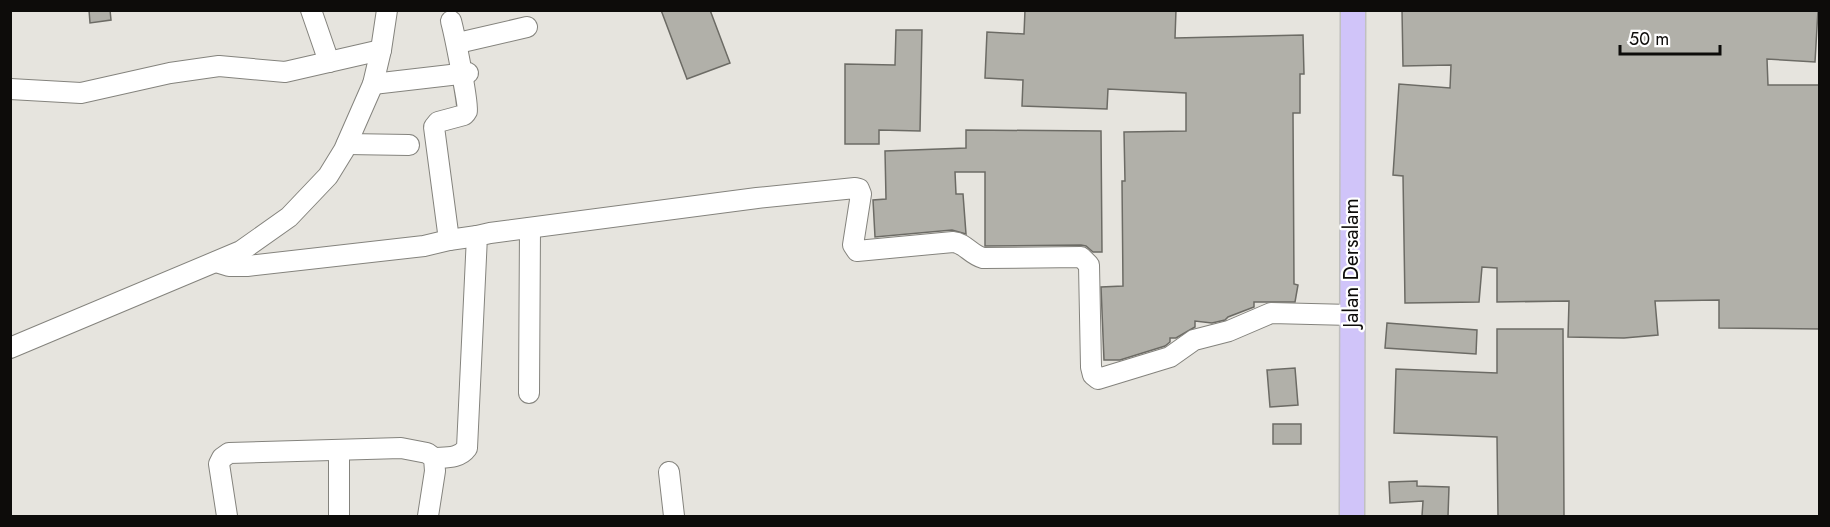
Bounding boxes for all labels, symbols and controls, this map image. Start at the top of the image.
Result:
scale bar [1620,18,1720,56]
text: 50 m [1629,26,1669,52]
street label: Jalan Dersalam [1336,198,1366,331]

